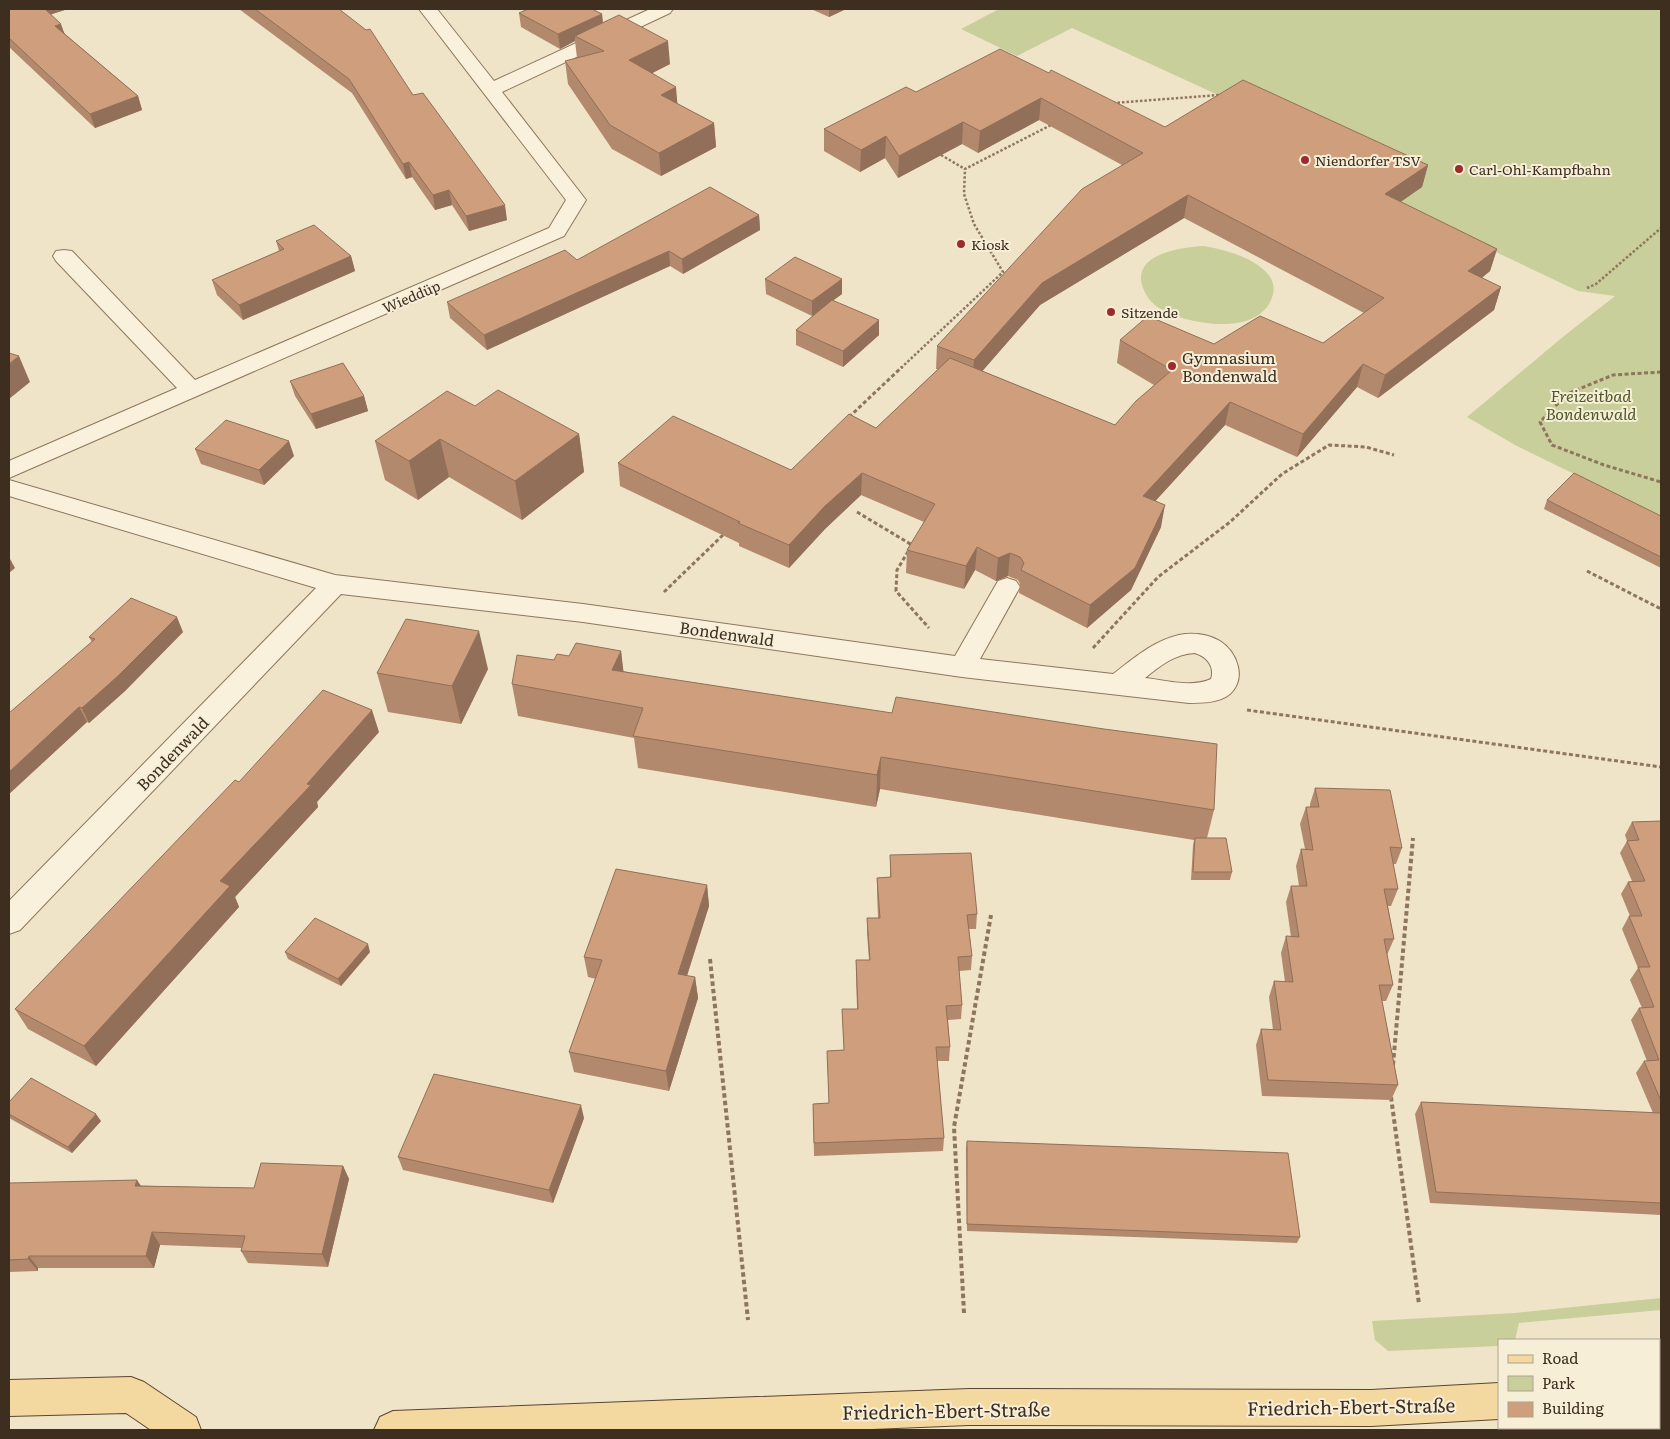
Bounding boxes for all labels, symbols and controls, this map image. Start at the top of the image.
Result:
place label: Niendorfer TSV [1315,150,1421,170]
marker: Niendorfer TSV [1299,154,1311,166]
place label: Carl-Ohl-Kampfbahn [1469,159,1611,179]
marker: Carl-Ohl-Kampfbahn [1453,163,1465,175]
place label: Kiosk [971,234,1010,254]
marker: Kiosk [955,238,967,250]
street label: Wieddüp [379,275,443,317]
place label: Sitzende [1121,302,1178,322]
marker: Sitzende [1105,306,1117,318]
place label: Gymnasium Bondenwald [1182,345,1277,387]
marker: Gymnasium Bondenwald [1166,360,1178,372]
park label: Freizeitbad Bondenwald [1546,383,1637,425]
street label: Bondenwald [678,614,776,652]
street label: Bondenwald [130,710,214,796]
legend [1498,1339,1660,1429]
text: Road [1542,1346,1578,1369]
text: Park [1542,1371,1576,1394]
street label: Friedrich-Ebert-Straße [1247,1390,1456,1422]
street label: Friedrich-Ebert-Straße [842,1394,1051,1426]
text: Building [1542,1396,1604,1419]

